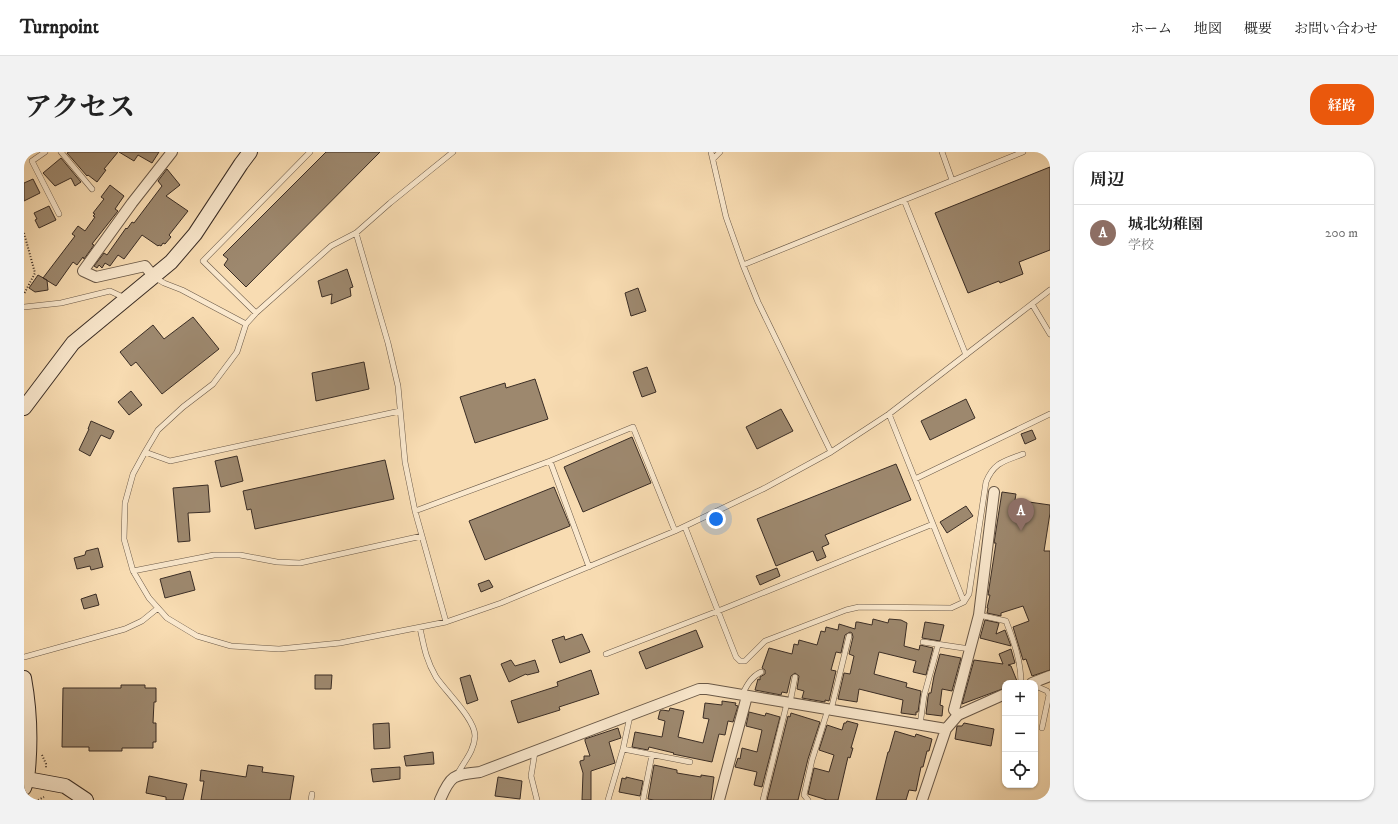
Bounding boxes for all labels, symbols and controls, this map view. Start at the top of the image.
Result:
text: Turnpoint [20,16,99,39]
text: ホーム [1130,20,1172,38]
text: 地図 [1194,20,1222,38]
text: 概要 [1244,20,1272,38]
text: お問い合わせ [1294,20,1378,38]
button: 経路 [1310,84,1374,125]
text: アクセス [24,90,135,125]
text: 周辺 [1090,169,1124,191]
text: 城北幼稚園 [1128,215,1203,234]
text: A [1099,225,1107,241]
text: 200 m [1325,225,1358,241]
text: 学校 [1128,237,1154,253]
pin: A [1008,498,1034,531]
your location [706,509,726,529]
map controls [1002,680,1038,788]
button: + [1002,680,1038,716]
button: − [1002,716,1038,752]
button: locate [1002,752,1038,788]

